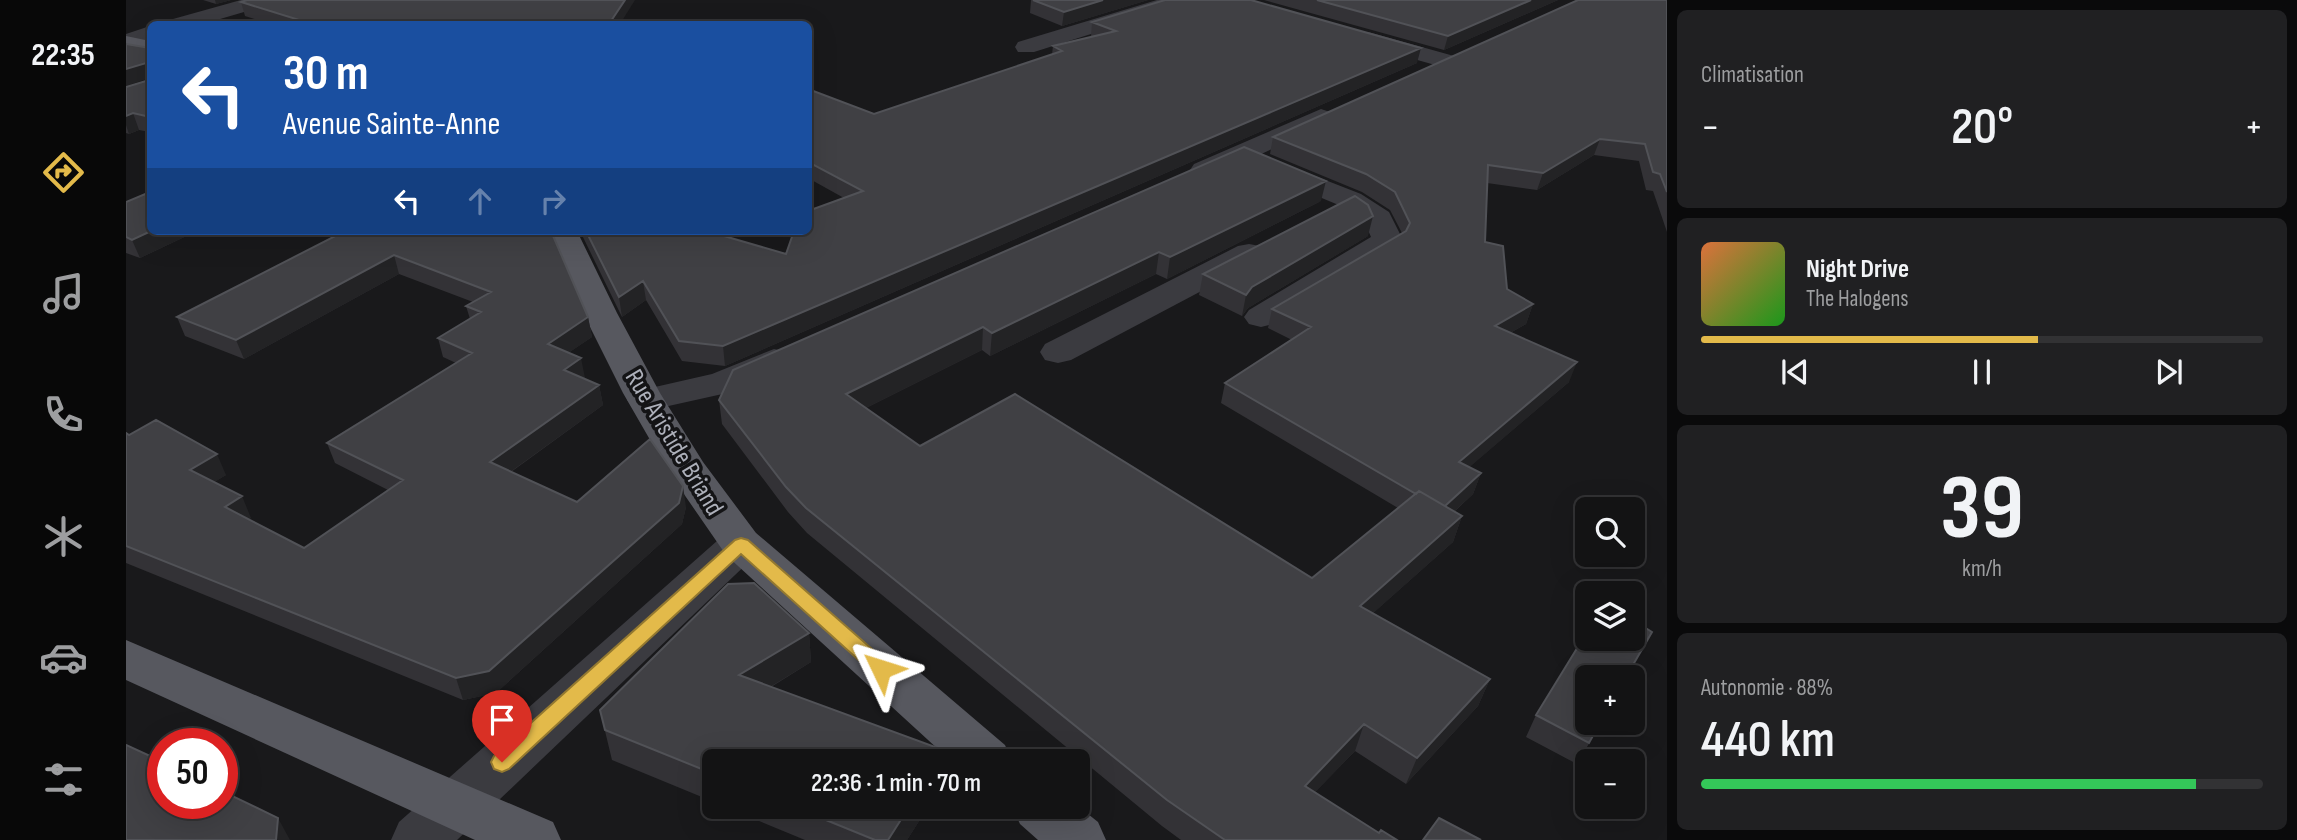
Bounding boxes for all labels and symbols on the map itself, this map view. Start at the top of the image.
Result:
street label: Rue Aristide Briand [618,364,729,521]
position arrow [844,632,918,706]
pin [472,690,532,762]
speed limit sign: 50 [147,728,238,819]

